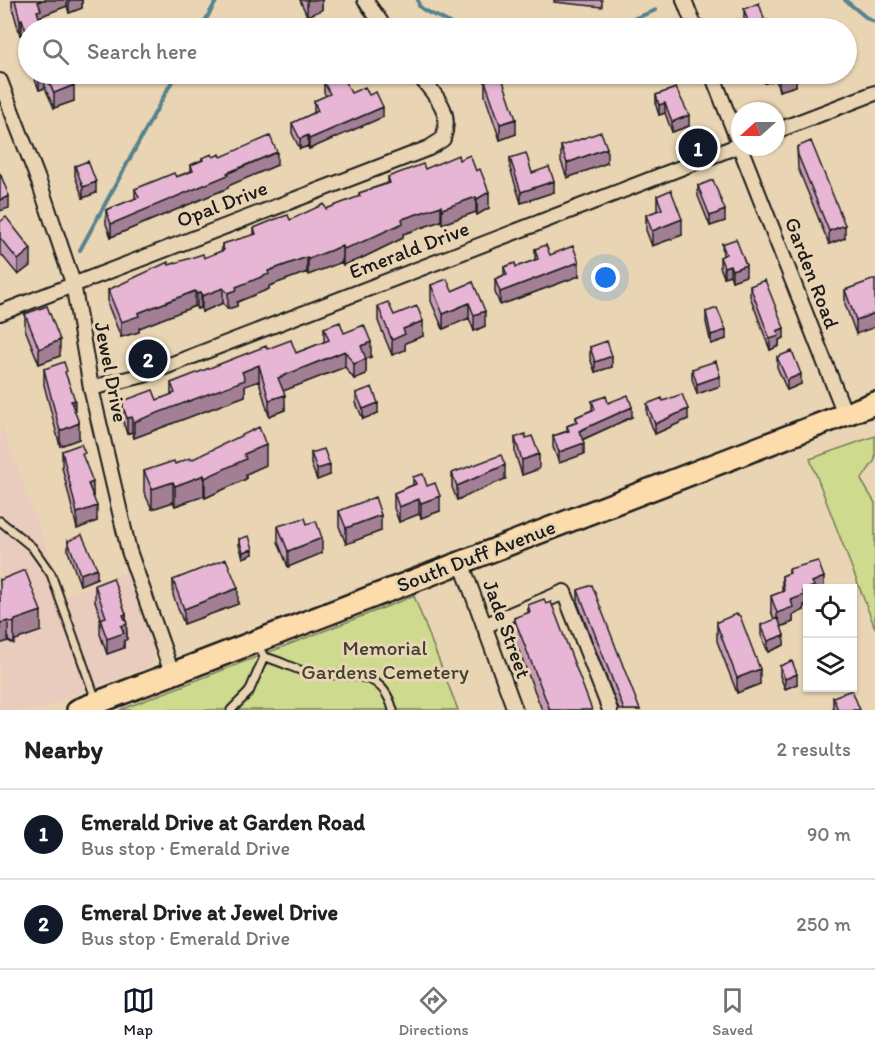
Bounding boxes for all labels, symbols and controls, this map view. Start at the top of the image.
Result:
search box [18,18,857,84]
icon: search [39,35,72,68]
text: Search here [87,38,197,65]
north arrow [731,102,785,156]
pin: 1 [678,126,718,170]
street label: Opal Drive [173,175,271,232]
street label: Garden Road [780,213,845,333]
street label: Emerald Drive [345,215,472,284]
your location [591,263,620,292]
street label: Jewel Drive [89,319,133,424]
pin: 2 [128,336,168,382]
street label: South Duff Avenue [393,514,559,597]
street label: Jade Street [478,576,537,682]
map controls [803,584,857,692]
button: locate [803,584,857,638]
park label: Memorial Gardens Cemetery [301,635,469,684]
button: layers [803,638,857,692]
text: Nearby [24,733,103,765]
text: 2 results [777,737,851,761]
text: Emerald Drive at Garden Road [81,809,365,836]
text: 1 [39,822,48,846]
text: 90 m [807,822,851,846]
text: Bus stop · Emerald Drive [81,836,290,860]
text: Emeral Drive at Jewel Drive [81,899,338,926]
text: 2 [38,912,49,936]
text: 250 m [796,912,851,936]
text: Bus stop · Emerald Drive [81,926,290,950]
tab: Map [122,984,155,1039]
tab: Directions [398,984,469,1039]
tab: Saved [712,984,753,1039]

